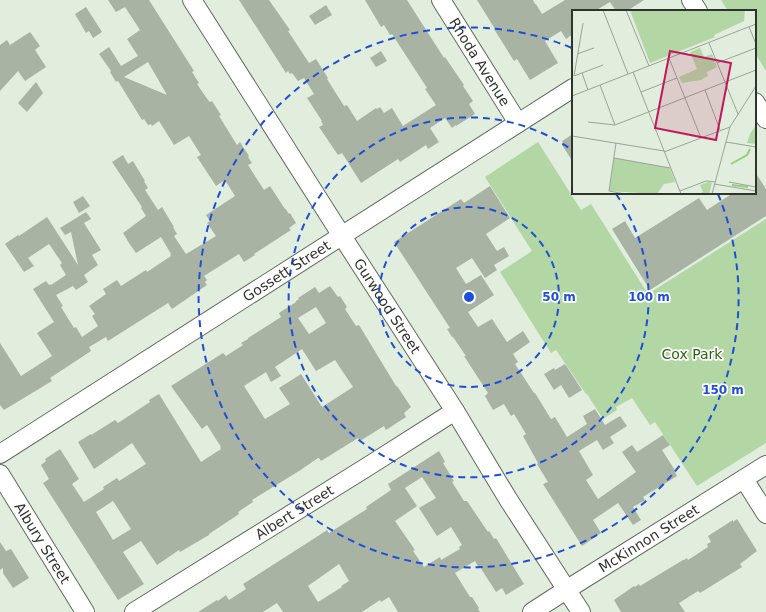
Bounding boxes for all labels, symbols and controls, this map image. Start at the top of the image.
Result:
inset map [572,10,756,194]
street label: Rhoda Avenue [446,15,513,109]
street label: Gossett Street [240,237,334,305]
street label: Gurwood Street [351,255,424,357]
centre of rings [462,290,476,304]
text: 50 m [542,290,576,304]
text: 100 m [628,290,670,304]
park label: Cox Park [662,346,723,362]
text: 150 m [702,383,744,397]
street label: Albert Street [252,481,337,543]
street label: Albury Street [11,499,74,587]
street label: McKinnon Street [596,501,702,576]

